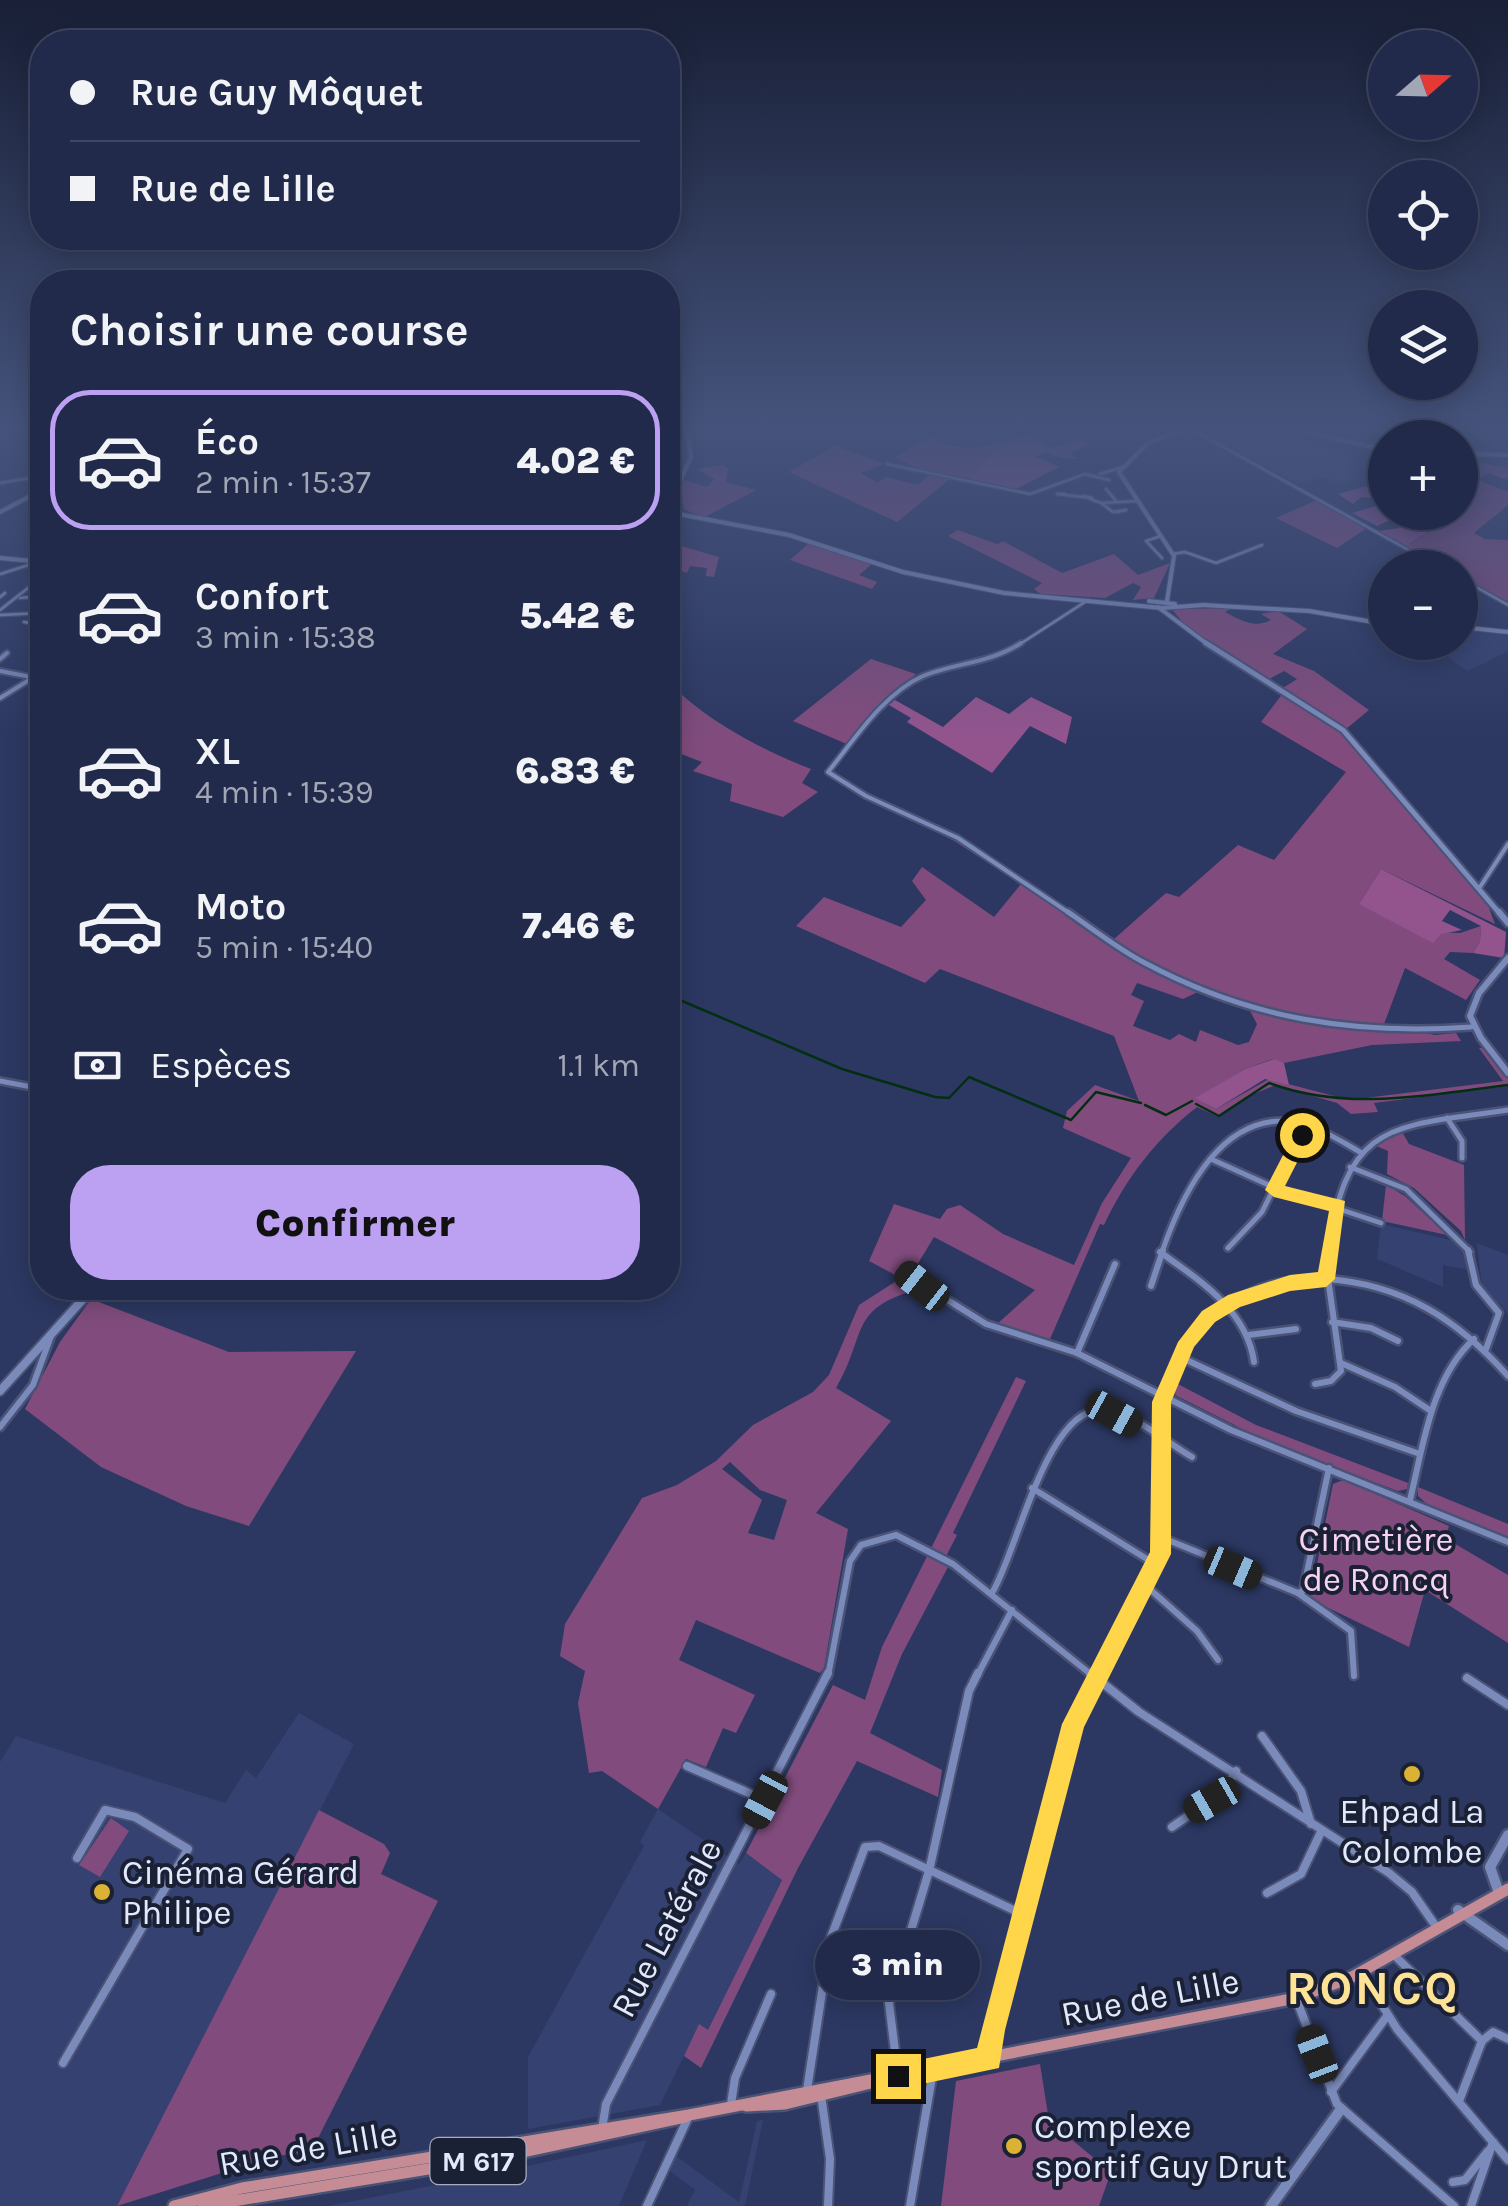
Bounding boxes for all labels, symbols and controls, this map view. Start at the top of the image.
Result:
north arrow [1368,30,1478,140]
map controls [1368,30,1478,660]
text: Rue Guy Môquet [130,70,423,115]
button: locate [1368,160,1478,270]
text: Rue de Lille [130,166,336,211]
button: layers [1368,290,1478,400]
text: Choisir une course [70,304,469,356]
icon: car [75,415,165,505]
text: Éco [195,419,259,464]
button: + [1368,420,1478,530]
text: 4.02 € [517,438,635,483]
text: 2 min · 15:37 [195,464,371,501]
button: − [1368,550,1478,660]
icon: car [75,570,165,660]
text: Confort [195,574,330,619]
text: 5.42 € [519,593,635,638]
text: 3 min · 15:38 [195,619,376,656]
icon: car [75,725,165,815]
text: XL [195,729,240,774]
text: 6.83 € [515,748,635,793]
text: 4 min · 15:39 [195,774,374,811]
icon: car [75,880,165,970]
text: Moto [195,884,286,929]
text: 7.46 € [522,903,635,948]
text: 5 min · 15:40 [195,929,373,966]
icon: cash [70,1038,125,1093]
text: Espèces [150,1043,292,1088]
text: 1.1 km [558,1047,640,1084]
route start [1280,1113,1325,1158]
button: Confirmer [70,1165,640,1280]
car [889,1256,955,1316]
car [1080,1386,1148,1442]
park label: Cimetière de Roncq [1299,1519,1453,1600]
car [1200,1542,1266,1594]
marker: Ehpad La Colombe [1401,1763,1423,1785]
car [738,1766,792,1834]
car [1179,1772,1245,1828]
place label: Ehpad La Colombe [1339,1791,1485,1872]
street label: Rue Latérale [602,1832,730,2024]
place label: Cinéma Gérard Philipe [122,1852,359,1933]
marker: Cinéma Gérard Philipe [91,1881,113,1903]
callout: 3 min [816,1931,980,2001]
text: 3 min [851,1946,944,1983]
street label: Rue de Lille [1058,1960,1243,2035]
district label: RONCQ [1286,1960,1460,2016]
car [1292,2021,1342,2087]
route end [876,2054,921,2099]
place label: Complexe sportif Guy Drut [1034,2106,1287,2187]
street label: Rue de Lille [216,2113,400,2184]
marker: Complexe sportif Guy Drut [1003,2135,1025,2157]
road number: M 617 [430,2138,526,2184]

